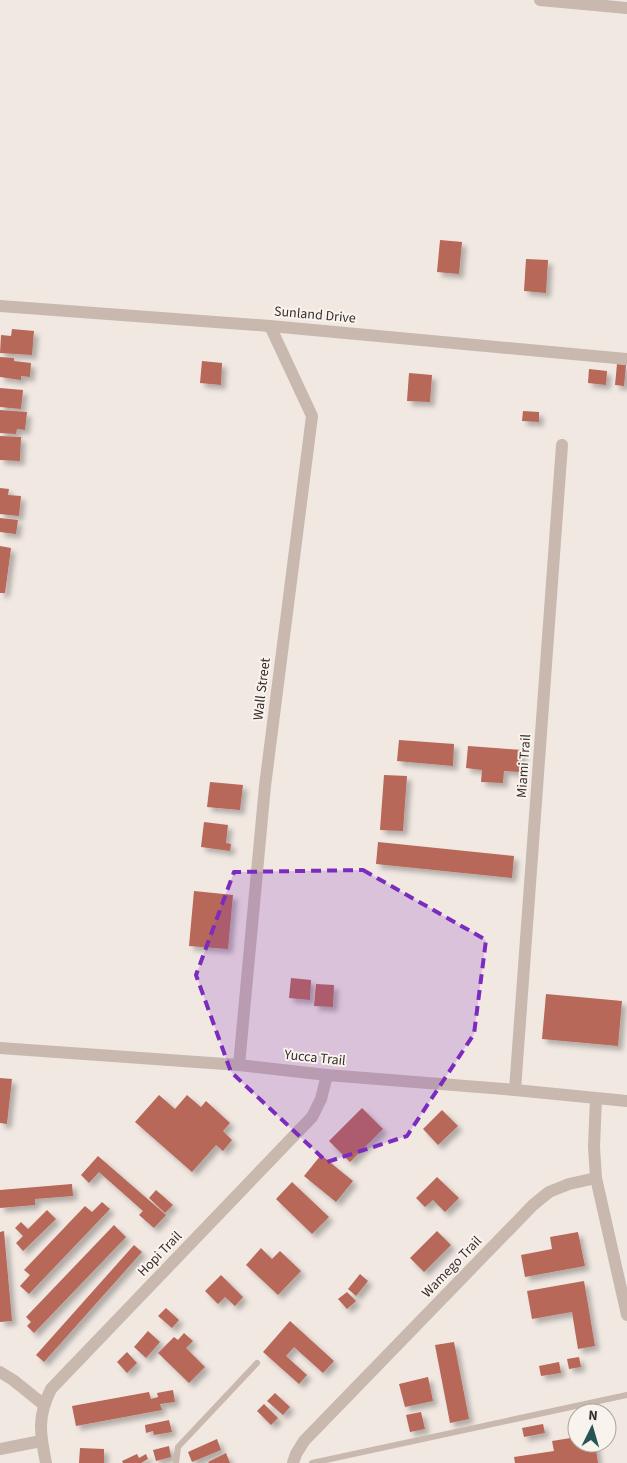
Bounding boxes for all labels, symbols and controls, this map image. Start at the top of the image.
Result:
street label: Sunland Drive [273,301,357,329]
street label: Wall Street [248,656,276,721]
street label: Miami Trail [512,733,536,799]
street label: Yucca Trail [282,1045,347,1071]
street label: Hopi Trail [133,1227,187,1281]
street label: Wamego Trail [417,1231,487,1302]
north arrow [567,1403,617,1453]
text: N [588,1406,599,1426]

